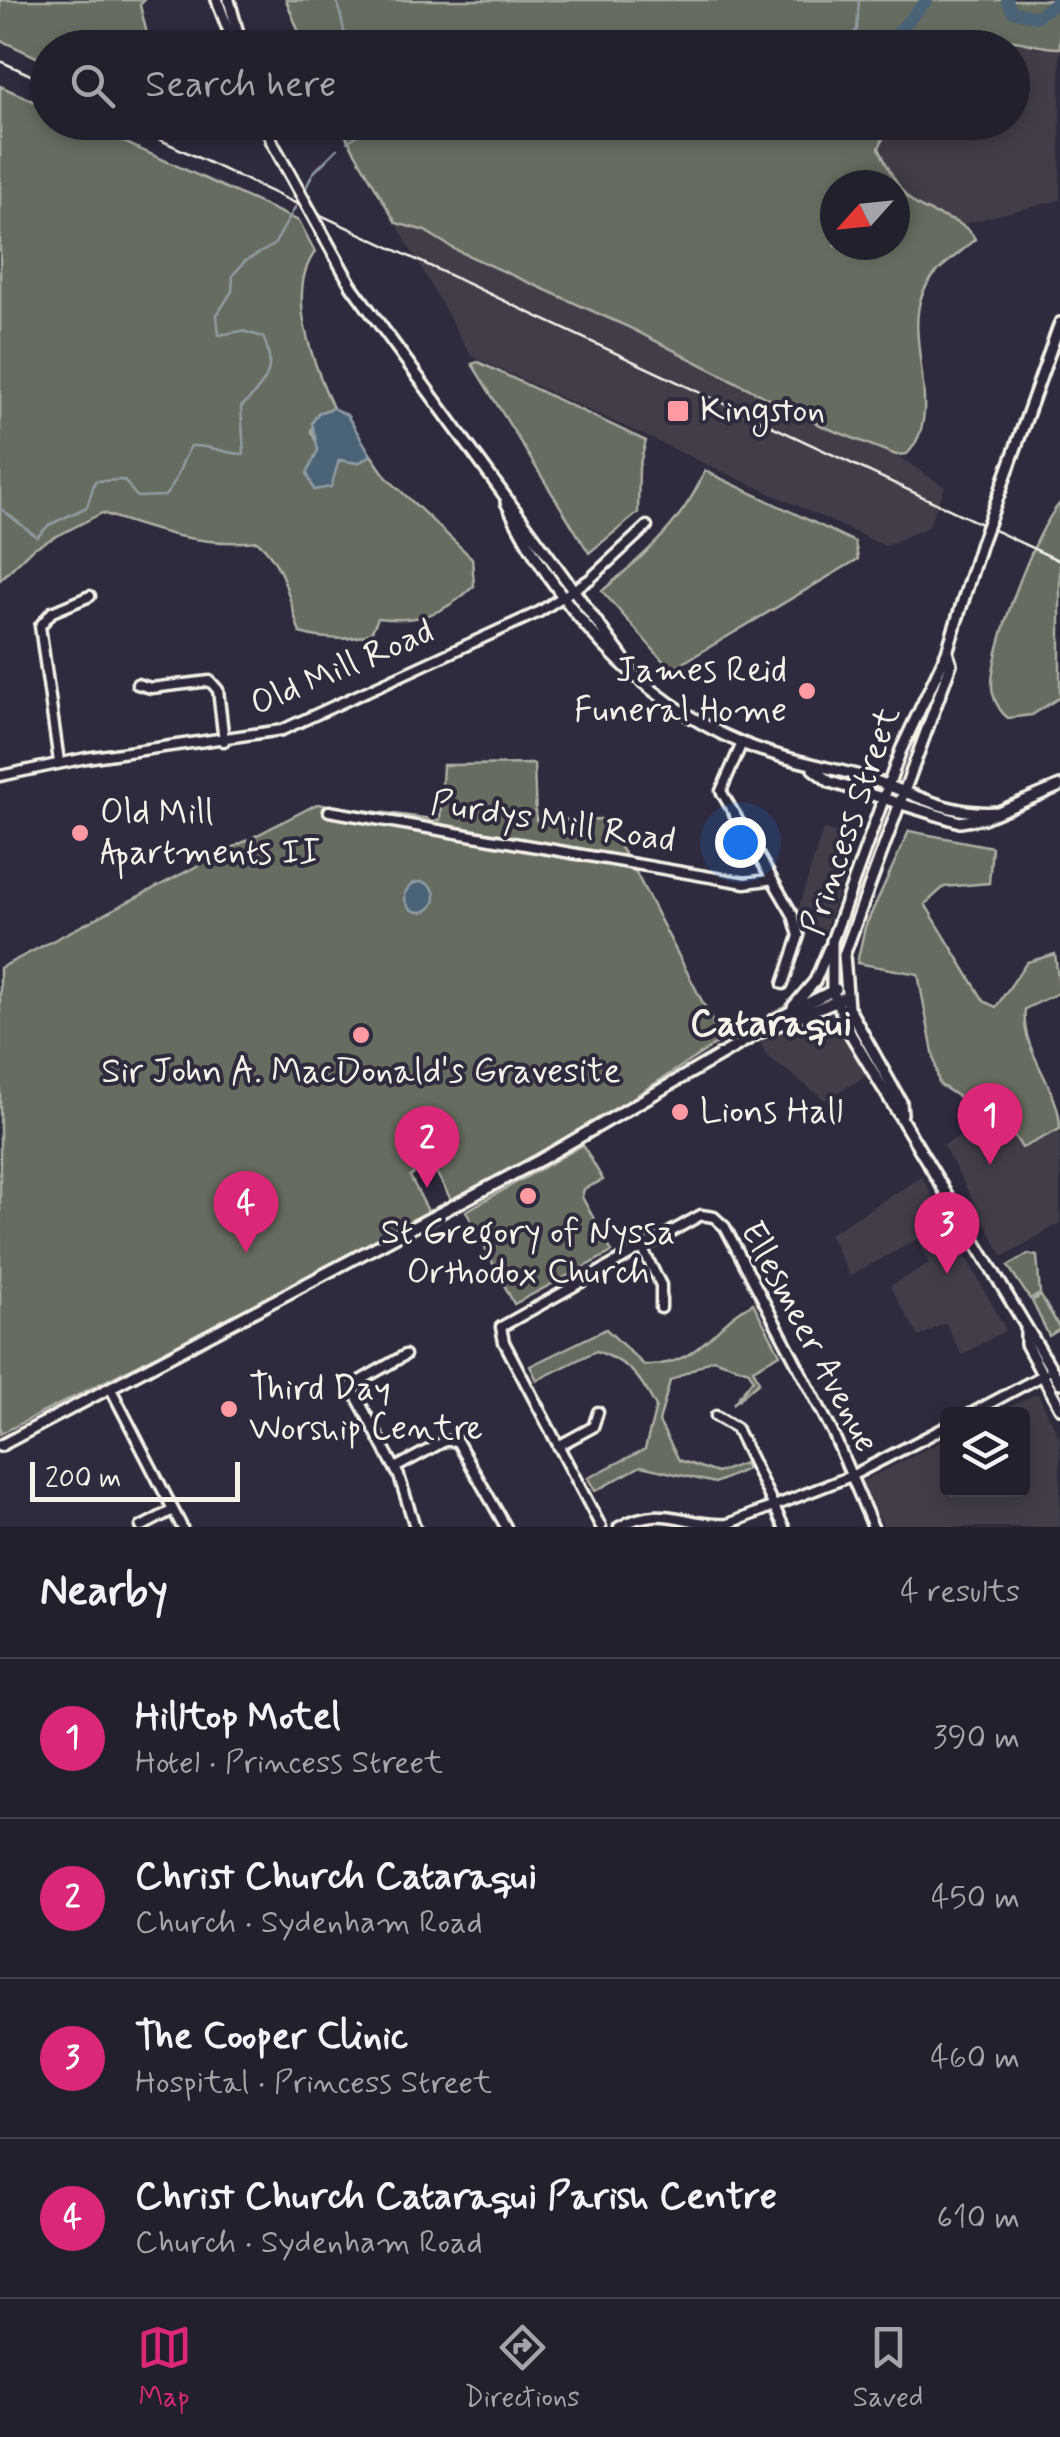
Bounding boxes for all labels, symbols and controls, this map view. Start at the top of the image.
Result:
search box [30,30,1030,140]
icon: search [65,58,120,113]
text: Search here [145,61,336,110]
north arrow [820,170,910,260]
place label: Kingston [700,388,825,437]
marker: Kingston [665,398,691,424]
street label: Old Mill Road [243,609,441,727]
place label: James Reid Funeral Home [574,648,787,734]
marker: James Reid Funeral Home [796,680,818,702]
street label: Princess Street [790,700,912,941]
street label: Purdys Mill Road [427,780,679,864]
place label: Old Mill Apartments II [100,790,320,880]
your location [715,817,766,868]
marker: Old Mill Apartments II [69,822,91,844]
district label: Cataraqui [690,1000,852,1049]
marker: Sir John A. MacDonald's Gravesite [350,1024,372,1046]
place label: Sir John A. MacDonald's Gravesite [101,1049,621,1095]
pin: 1 [958,1082,1022,1165]
place label: Lions Hall [700,1089,843,1135]
marker: Lions Hall [669,1101,691,1123]
pin: 2 [394,1106,460,1188]
pin: 4 [214,1170,278,1253]
marker: St Gregory of Nyssa Orthodox Church [517,1185,539,1207]
pin: 3 [914,1192,980,1274]
place label: St Gregory of Nyssa Orthodox Church [381,1210,675,1296]
street label: Ellesmeer Avenue [729,1213,889,1461]
place label: Third Day Worship Centre [249,1366,483,1452]
marker: Third Day Worship Centre [218,1398,240,1420]
map controls [940,1407,1030,1497]
button: layers [940,1407,1030,1497]
scale bar [30,1457,240,1502]
text: 200 m [45,1461,121,1498]
text: Nearby [40,1565,168,1620]
text: 4 results [900,1571,1020,1613]
text: Hilltop Motel [135,1693,341,1742]
text: 1 [65,1717,80,1759]
text: 390 m [933,1717,1020,1759]
text: Hotel · Princess Street [135,1742,443,1784]
text: Christ Church Cataraqui [135,1853,537,1902]
text: 2 [65,1877,80,1919]
text: 450 m [931,1877,1020,1919]
text: Church · Sydenham Road [135,1902,483,1944]
text: The Cooper Clinic [135,2013,408,2062]
text: 3 [65,2037,80,2079]
text: 460 m [930,2037,1020,2079]
text: Hospital · Princess Street [135,2062,492,2104]
text: Christ Church Cataraqui Parish Centre [135,2173,777,2222]
text: 4 [63,2197,82,2239]
text: 610 m [937,2197,1020,2239]
text: Church · Sydenham Road [135,2222,483,2264]
tab: Map [137,2320,192,2417]
tab: Directions [465,2320,580,2417]
tab: Saved [853,2320,923,2417]

